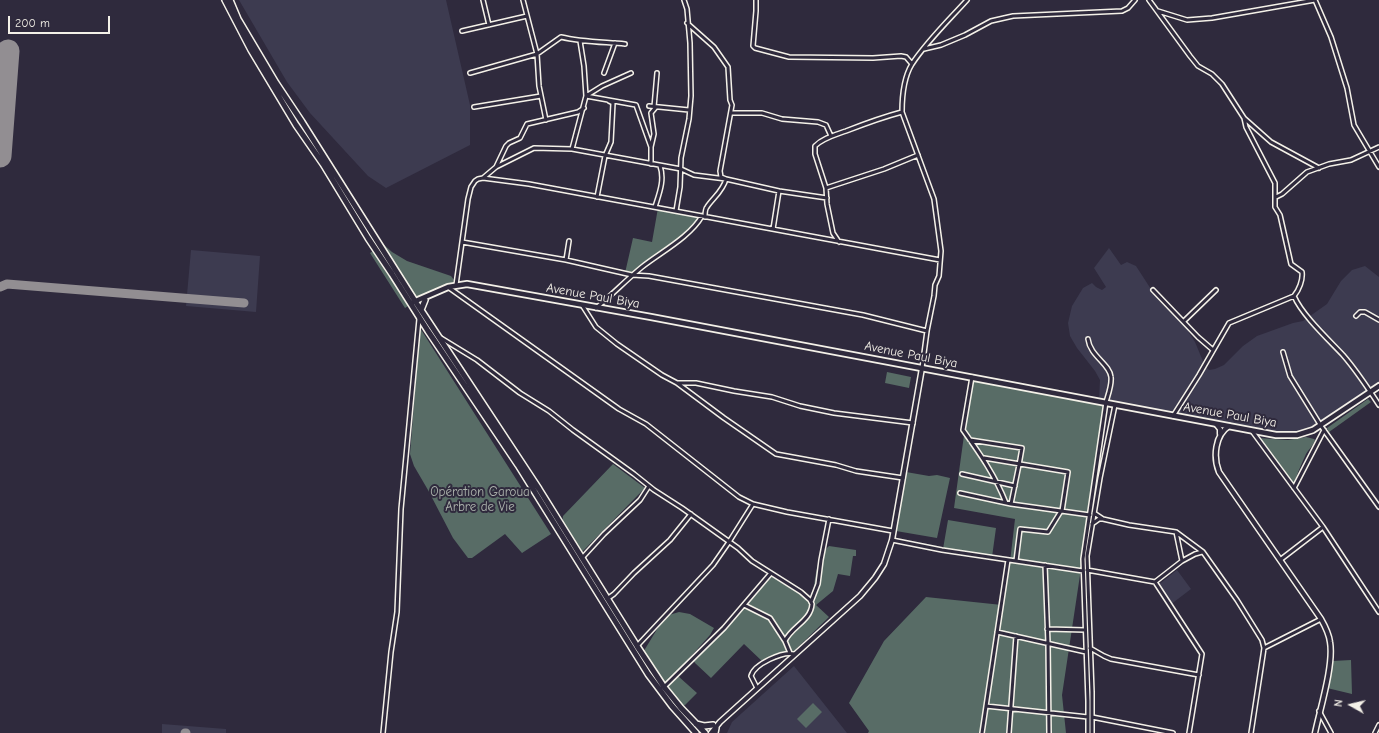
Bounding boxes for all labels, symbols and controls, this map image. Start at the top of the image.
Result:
scale bar [10,8,112,34]
text: 200 m [15,16,50,30]
street label: Avenue Paul Biya [545,280,641,312]
street label: Avenue Paul Biya [863,338,959,372]
street label: Avenue Paul Biya [1182,399,1278,431]
park label: Opération Garoua Arbre de Vie [430,484,530,515]
north arrow [1331,685,1371,725]
text: N [1332,699,1346,708]

